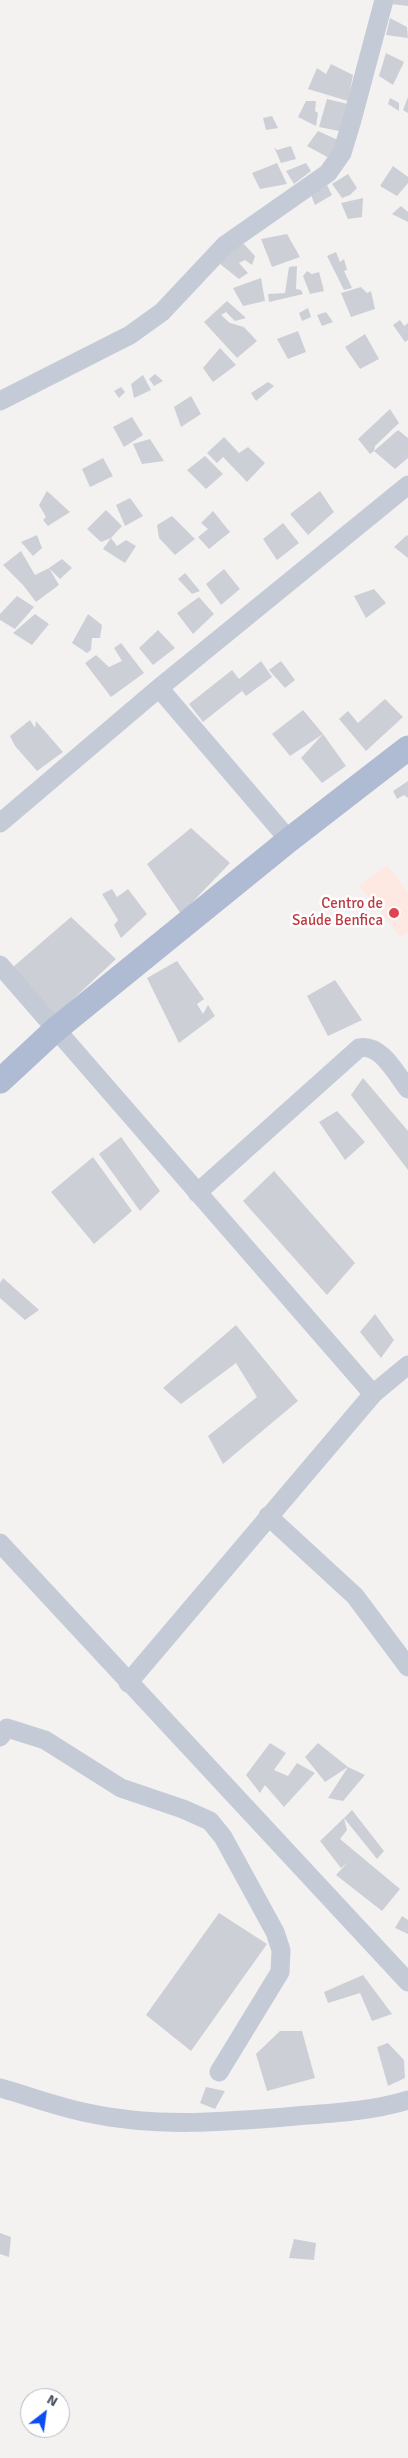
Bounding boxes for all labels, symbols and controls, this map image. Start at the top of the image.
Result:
place label: Centro de Saúde Benfica [292,895,383,930]
marker: Centro de Saúde Benfica [387,906,401,920]
north arrow [20,2388,70,2438]
text: N [44,2391,61,2410]

